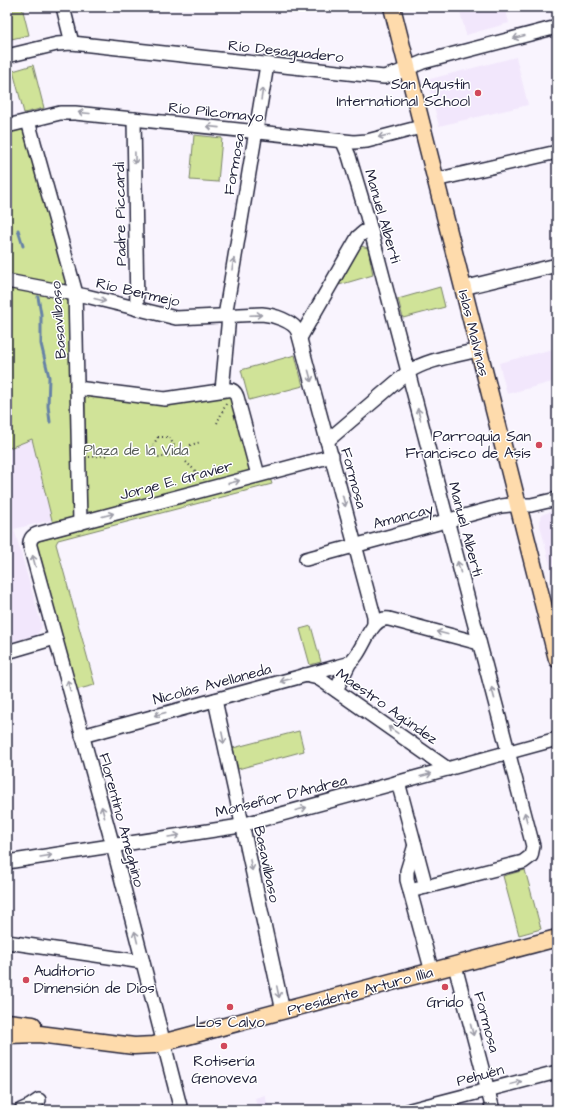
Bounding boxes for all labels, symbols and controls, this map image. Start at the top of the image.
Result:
one-way arrow [513,34,526,42]
street label: Río Desaguadero [227,35,345,69]
place label: San Agustín International School [337,74,470,112]
one-way arrow [258,88,266,101]
marker: San Agustín International School [473,88,483,98]
street label: Río Pilcomayo [167,97,265,129]
one-way arrow [78,110,91,117]
one-way arrow [207,124,220,131]
street label: Formosa [219,131,250,197]
one-way arrow [377,133,390,141]
one-way arrow [131,151,139,164]
street label: Padre Piccardi [109,161,132,266]
street label: Manuel Alberti [359,167,406,266]
one-way arrow [230,258,238,271]
street label: Río Bermejo [94,273,182,312]
street label: Basavilbaso [45,280,72,360]
street label: Islas Malvinas [453,288,495,379]
one-way arrow [93,296,106,304]
one-way arrow [249,311,262,318]
one-way arrow [307,369,314,382]
one-way arrow [415,408,422,421]
place label: Parroquia San Francisco de Asís [405,426,531,464]
park label: Plaza de la Vida [83,440,189,461]
marker: Parroquia San Francisco de Asís [534,440,544,450]
street label: Formosa [335,445,372,511]
street label: Jorge E. Gravier [117,455,235,507]
one-way arrow [227,478,240,485]
street label: Manuel Alberti [443,480,488,579]
one-way arrow [340,495,348,508]
street label: Amancay [371,498,436,536]
one-way arrow [101,511,114,519]
one-way arrow [30,555,37,568]
one-way arrow [455,561,462,574]
one-way arrow [435,629,448,636]
street label: Nicolás Avellaneda [151,658,274,710]
street label: Maestro Agúndez [331,663,442,751]
one-way arrow [280,677,293,685]
one-way arrow [65,680,72,693]
one-way arrow [489,686,496,699]
one-way arrow [154,711,167,719]
one-way arrow [388,726,399,734]
one-way arrow [220,731,228,744]
street label: Florentino Ameghino [93,751,150,890]
street label: Monseñor D'Andrea [213,770,350,823]
one-way arrow [420,770,433,778]
one-way arrow [99,805,106,818]
one-way arrow [294,805,307,812]
one-way arrow [522,812,529,825]
street label: Basavilbaso [248,824,285,905]
one-way arrow [167,832,180,840]
one-way arrow [39,852,52,860]
one-way arrow [247,858,255,871]
one-way arrow [132,931,140,944]
place label: Auditorio Dimensión de Dios [34,961,155,999]
street label: Presidente Arturo Illia [285,962,436,1021]
marker: Auditorio Dimensión de Dios [21,975,31,985]
marker: Grido [440,982,450,992]
one-way arrow [275,985,283,998]
street label: Formosa [468,989,505,1055]
place label: Grido [426,992,464,1013]
marker: Los Calvo [225,1002,235,1012]
place label: Los Calvo [195,1012,265,1033]
one-way arrow [469,1024,476,1037]
marker: Rotisería Genoveva [219,1041,229,1051]
place label: Rotisería Genoveva [191,1051,257,1089]
street label: Pehuén [454,1059,507,1092]
one-way arrow [509,1078,522,1086]

